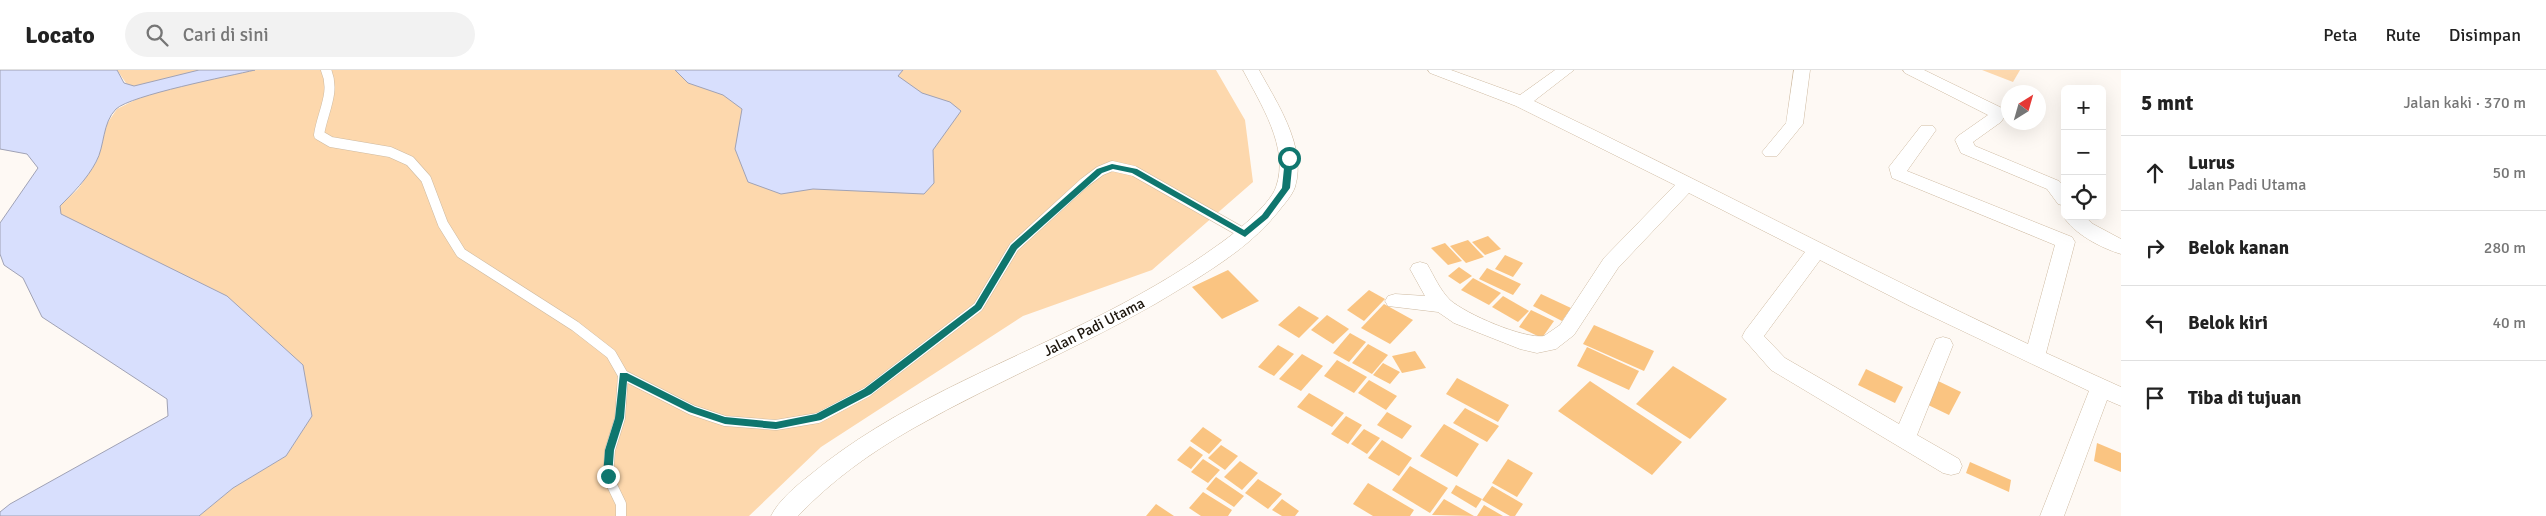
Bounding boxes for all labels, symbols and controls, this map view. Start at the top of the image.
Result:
search box [125,12,475,57]
text: Locato [25,20,95,50]
icon: search [143,21,171,49]
text: Cari di sini [183,23,269,47]
text: Peta [2323,24,2357,46]
text: Rute [2385,24,2421,46]
text: Disimpan [2449,24,2521,46]
north arrow [2001,85,2046,130]
map controls [2061,85,2106,220]
button: + [2061,85,2106,130]
text: 5 mnt [2141,90,2193,116]
text: Jalan kaki · 370 m [2404,93,2526,113]
button: − [2061,130,2106,175]
route start [1278,147,1301,170]
text: Lurus [2188,151,2235,175]
icon: ahead [2141,159,2169,187]
text: 50 m [2492,163,2526,183]
button: locate [2061,175,2106,220]
text: Jalan Padi Utama [2188,175,2306,195]
icon: right [2141,234,2169,262]
text: Belok kanan [2188,236,2289,260]
text: 280 m [2484,238,2526,258]
street label: Jalan Padi Utama [1041,294,1147,360]
icon: left [2141,309,2169,337]
text: Belok kiri [2188,311,2268,335]
text: 40 m [2492,313,2526,333]
icon: arrive [2141,384,2169,412]
text: Tiba di tujuan [2188,386,2301,410]
route end [597,465,620,488]

